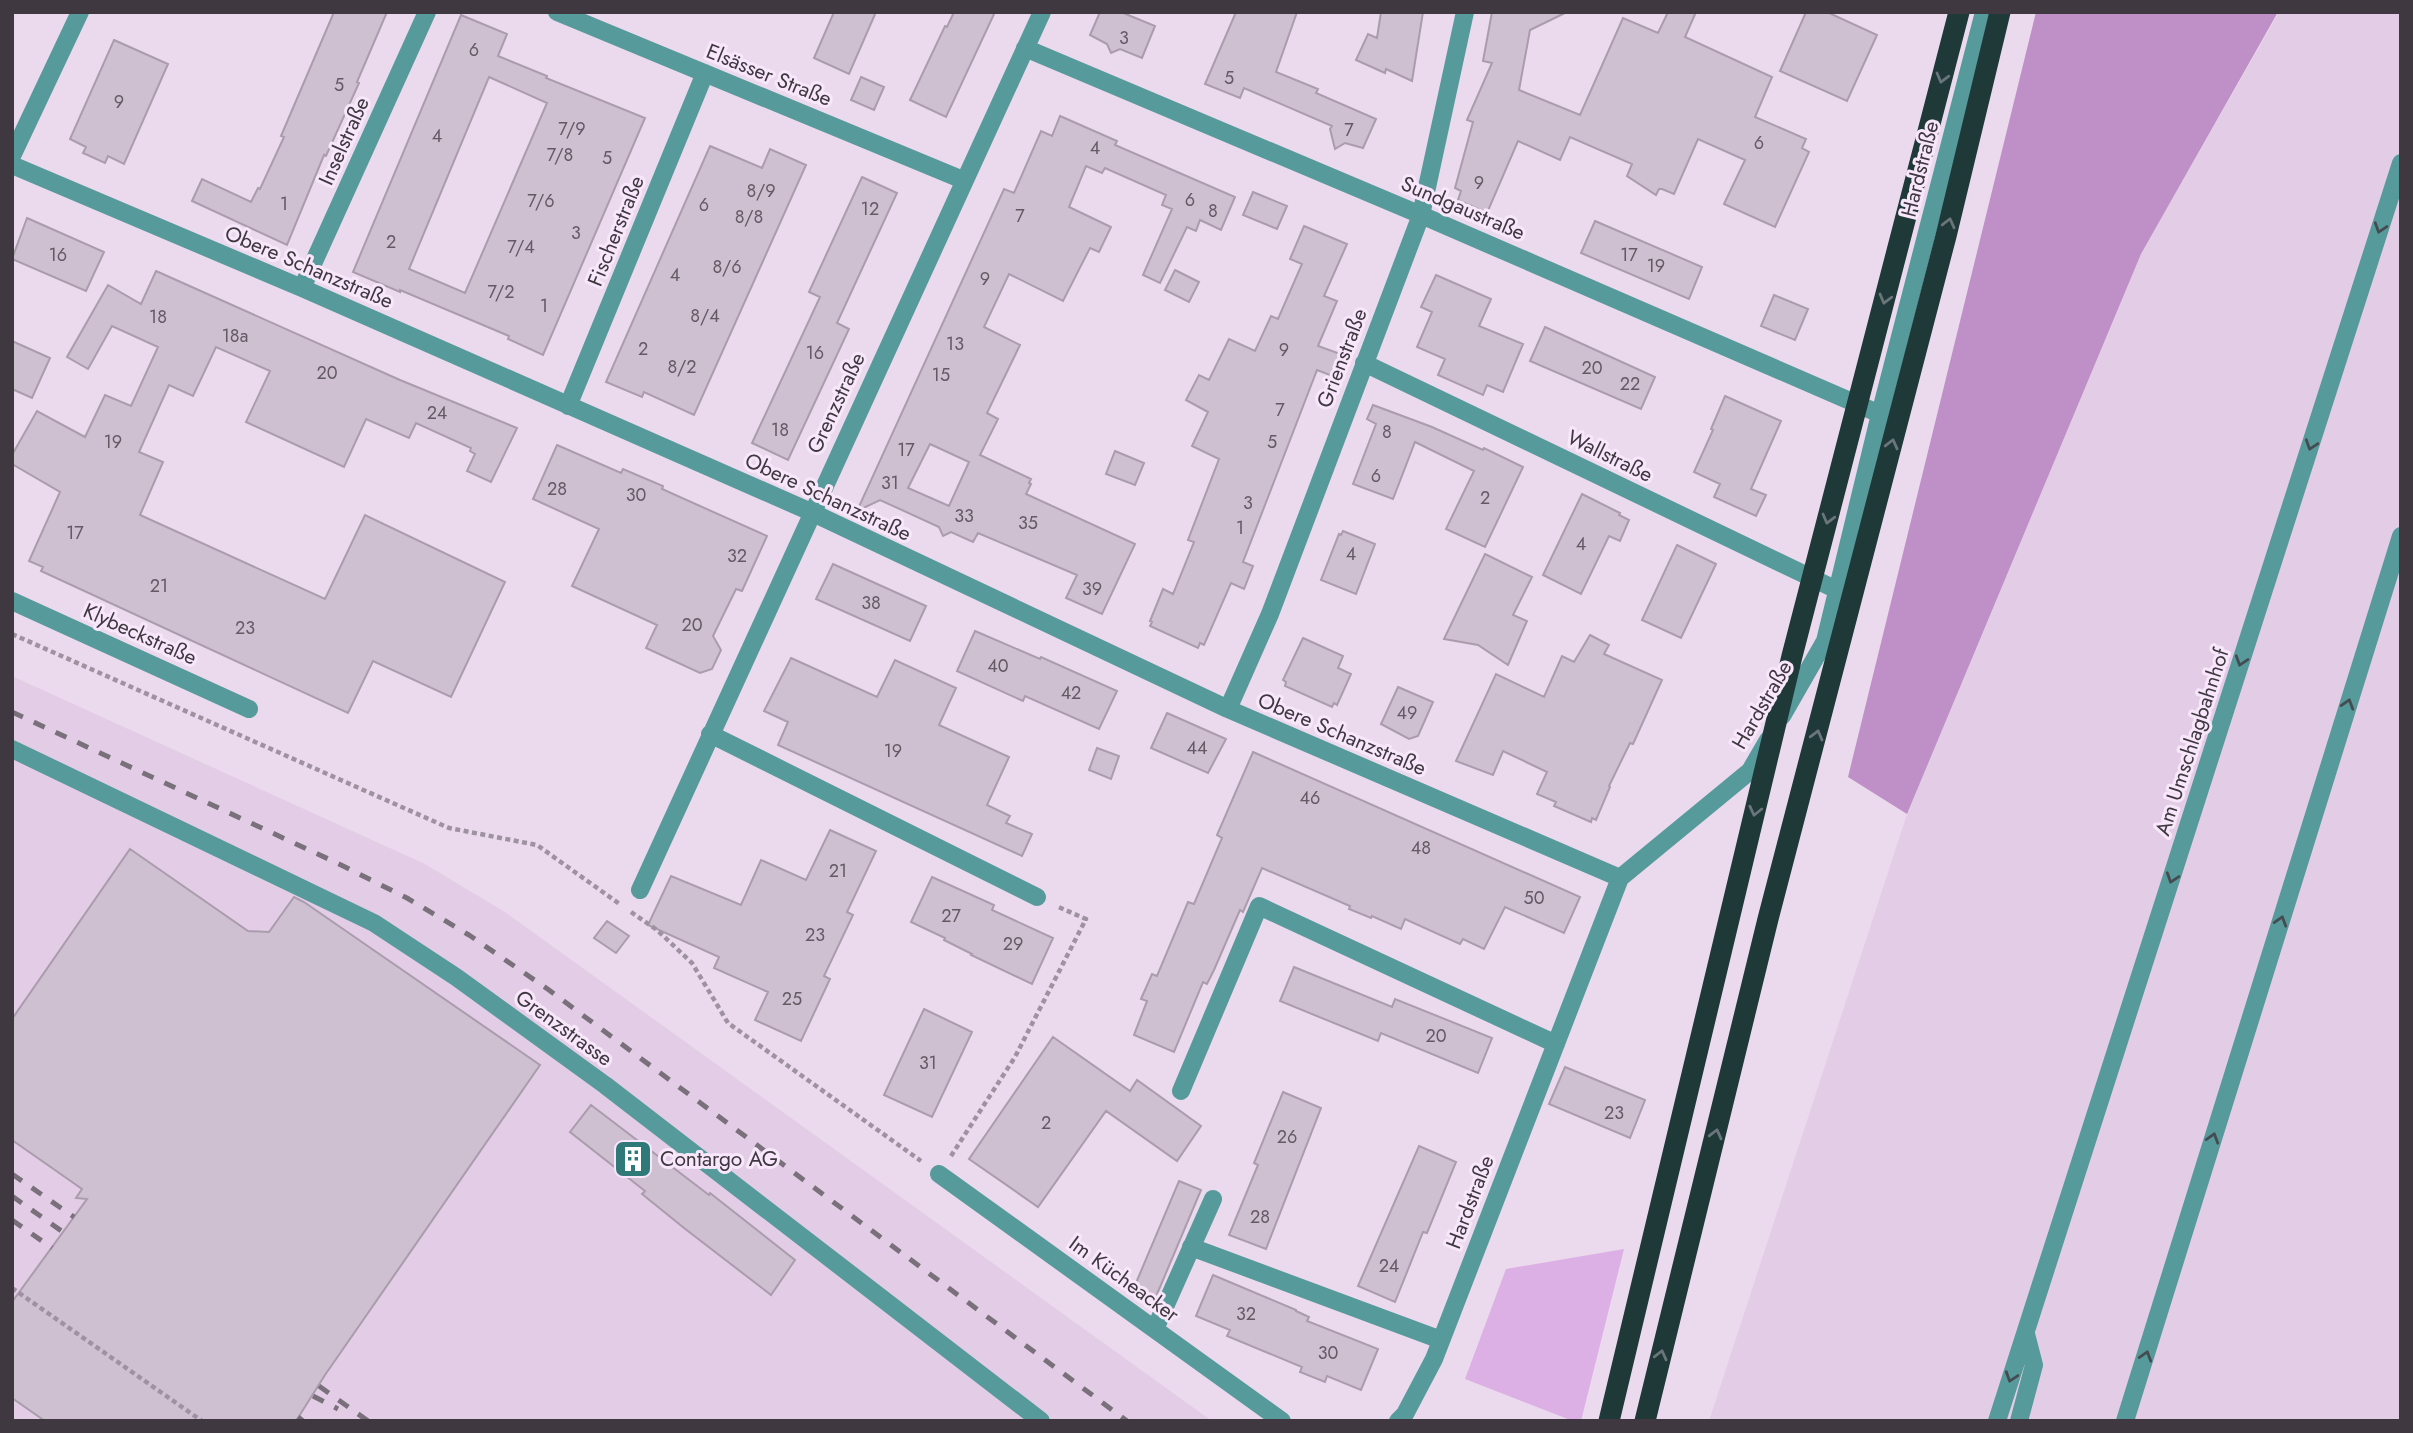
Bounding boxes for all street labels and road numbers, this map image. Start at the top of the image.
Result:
street label: Elsässer Straße [702,36,836,114]
street label: Inselstraße [311,92,377,190]
street label: Hardstraße [1894,118,1946,220]
street label: Sundgaustraße [1396,168,1530,248]
street label: Fischerstraße [580,171,652,291]
street label: Obere Schanzstraße [220,218,398,316]
street label: Grienstraße [1309,304,1375,412]
street label: Grenzstraße [800,347,873,458]
street label: Wallstraße [1562,422,1658,490]
street label: Obere Schanzstraße [740,445,916,549]
street label: Klybeckstraße [78,596,202,672]
street label: Am Umschlagbahnhof [2148,644,2237,839]
street label: Hardstraße [1725,655,1800,755]
street label: Obere Schanzstraße [1253,685,1431,783]
street label: Grenzstrasse [509,983,619,1074]
street label: Hardstraße [1438,1151,1502,1253]
street label: Im Kücheacker [1063,1229,1186,1330]

